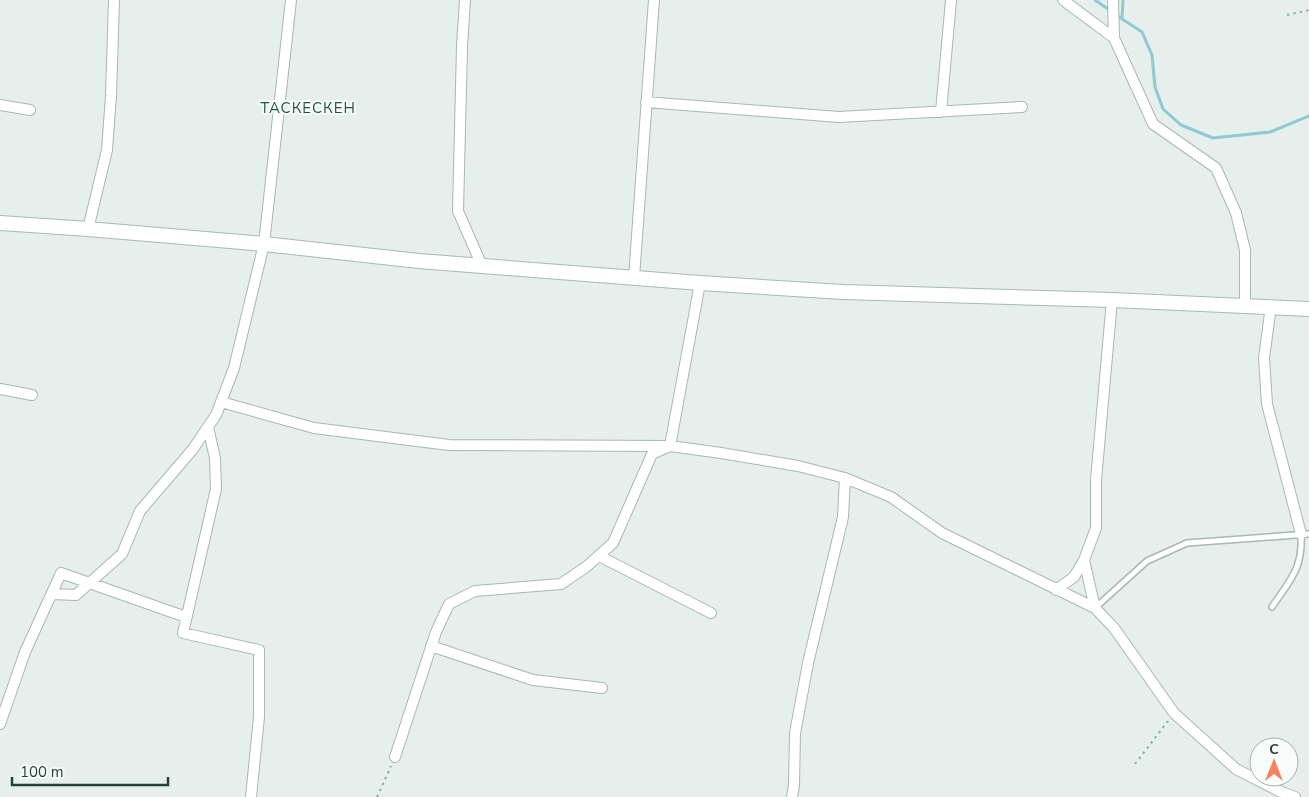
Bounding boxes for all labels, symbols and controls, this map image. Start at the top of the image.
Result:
district label: ТАСКЕСКЕН [260,98,356,118]
north arrow [1249,737,1299,787]
text: С [1269,740,1279,759]
scale bar [12,754,169,786]
text: 100 m [20,762,64,782]

